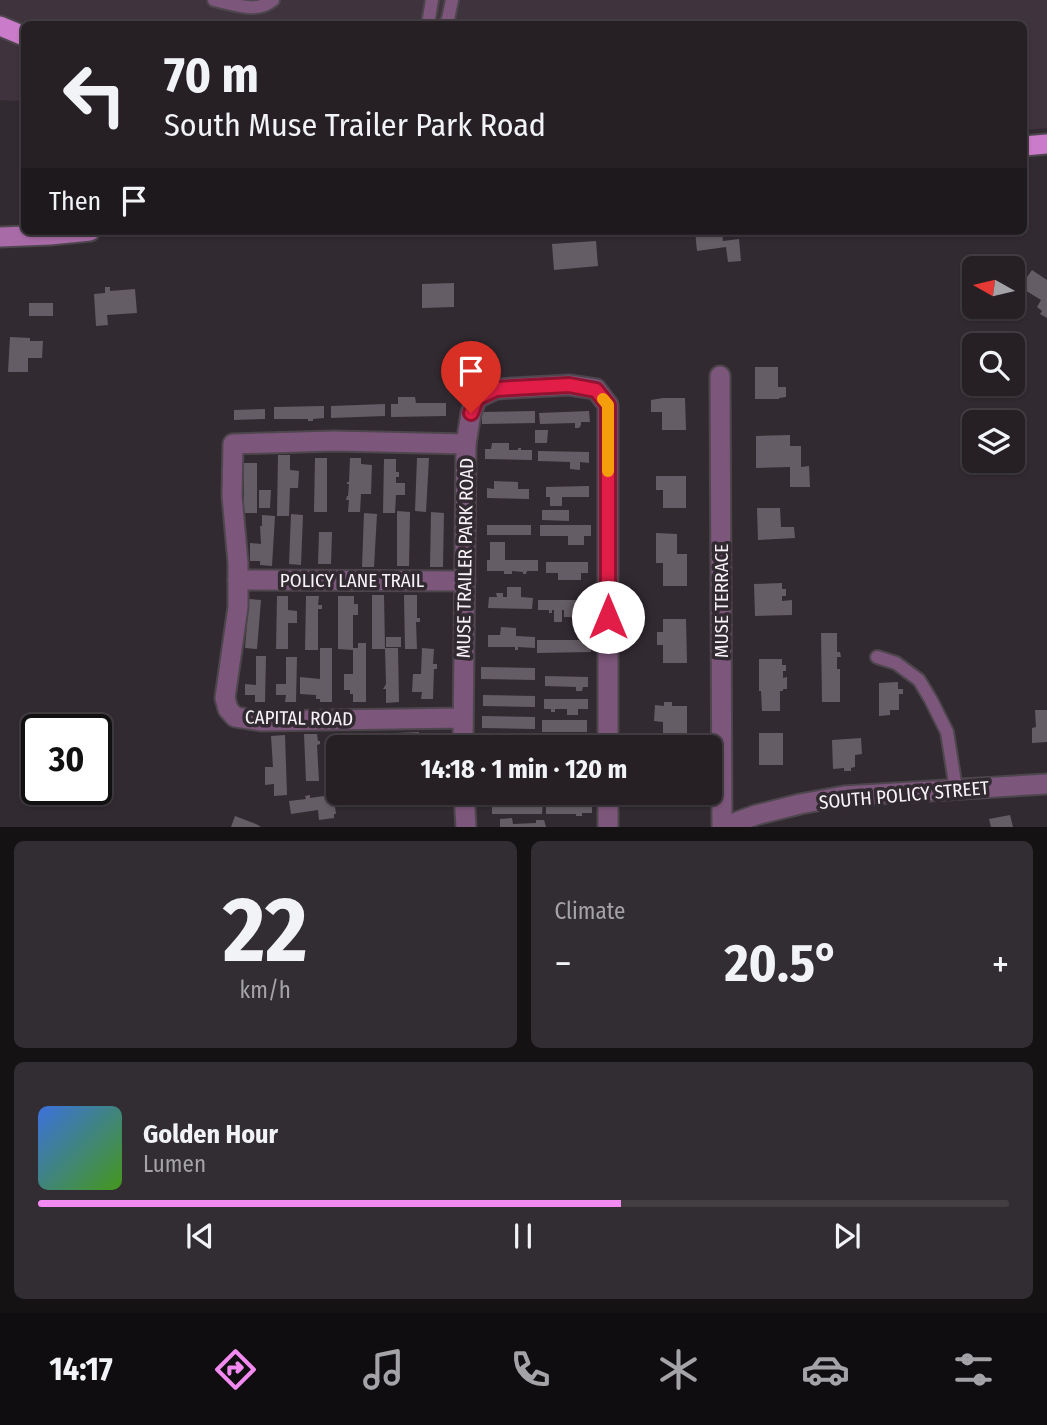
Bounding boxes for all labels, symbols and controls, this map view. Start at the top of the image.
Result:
text: 70 m [164,46,259,105]
icon: left [49,49,140,140]
text: South Muse Trailer Park Road [164,106,546,144]
icon: arrive [115,182,153,220]
text: Then [49,186,101,217]
north arrow [962,256,1026,318]
map controls [962,256,1025,473]
button: search [962,333,1025,396]
pin [441,341,501,413]
icon: arrive [452,352,490,390]
button: layers [962,410,1025,473]
street label: MUSE TRAILER PARK ROAD [452,458,478,658]
street label: MUSE TERRACE [710,544,733,658]
street label: POLICY LANE TRAIL [280,569,425,592]
position arrow [571,580,645,654]
street label: CAPITAL ROAD [245,706,353,730]
speed limit sign: 30 [21,714,112,805]
text: 14:18 · 1 min · 120 m [421,754,627,785]
street label: SOUTH POLICY STREET [818,776,990,814]
text: 22 [223,876,307,985]
text: Climate [555,897,625,925]
text: 20.5° [725,932,839,995]
text: − [555,941,572,987]
text: + [992,941,1009,987]
text: km/h [240,976,291,1004]
text: Golden Hour [143,1119,278,1150]
text: Lumen [143,1150,206,1178]
icon: previous [181,1217,219,1255]
icon: pause [504,1217,542,1255]
icon: next [828,1217,866,1255]
icon: directions [211,1345,260,1394]
icon: music [359,1345,408,1394]
icon: phone [506,1345,555,1394]
icon: climate [654,1345,703,1394]
icon: car [801,1345,850,1394]
icon: filters [949,1345,998,1394]
text: 14:17 [49,1350,113,1388]

